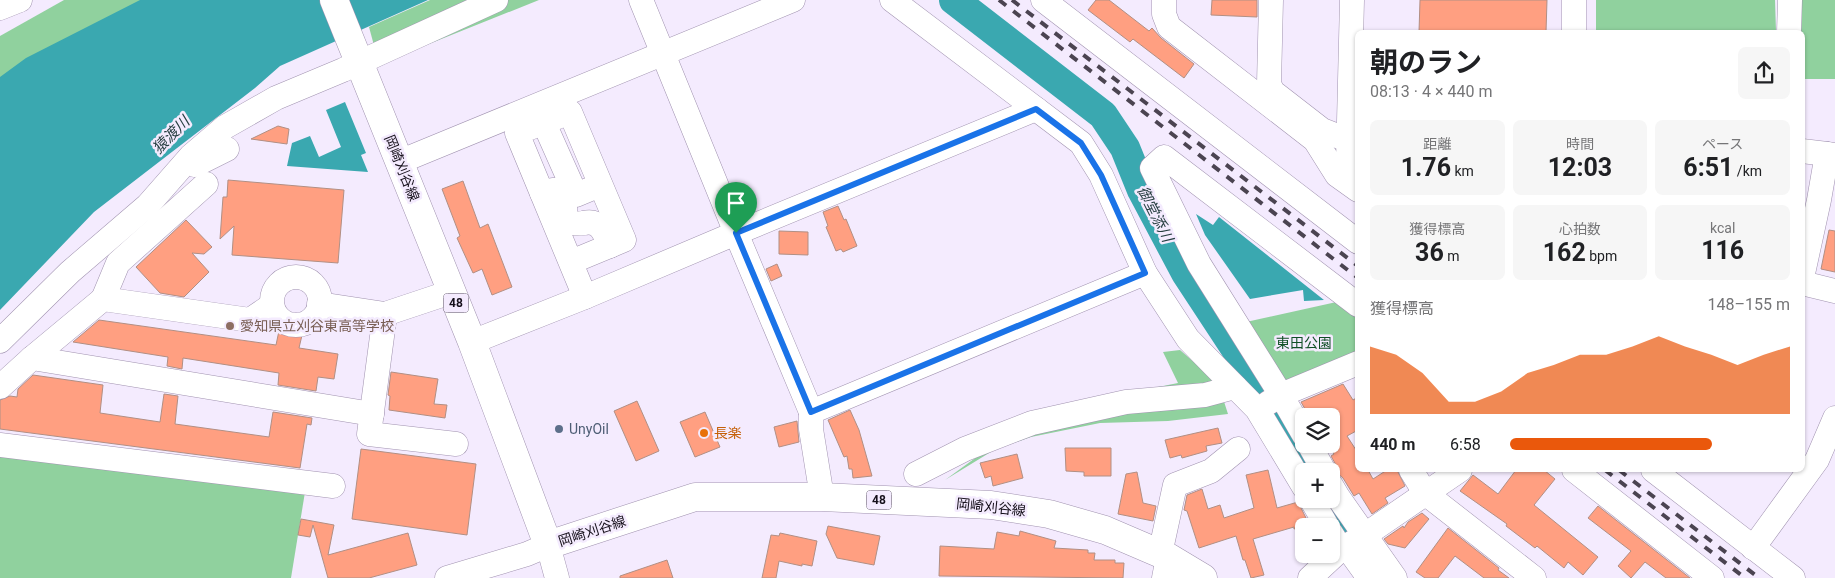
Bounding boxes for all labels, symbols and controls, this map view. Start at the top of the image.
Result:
text: 朝のラン [1370,46,1482,79]
button: share [1738,47,1790,99]
text: 08:13 · 4 × 440 m [1370,82,1492,101]
water label: 猿渡川 [149,111,195,157]
street label: 岡崎刈谷線 [381,133,423,203]
text: 距離 [1423,136,1451,152]
text: 時間 [1566,136,1594,152]
text: ペース [1702,136,1743,152]
text: 1.76 [1401,153,1451,182]
text: 12:03 [1548,153,1612,182]
text: 6:51 [1683,153,1733,182]
text: km [1451,163,1474,179]
text: /km [1733,163,1762,179]
pin [715,182,757,233]
water label: 御堂添川 [1133,183,1178,247]
icon: arrive [722,189,750,217]
text: kcal [1710,220,1735,236]
text: 獲得標高 [1409,221,1465,237]
text: 心拍数 [1559,221,1601,237]
text: 116 [1701,236,1744,265]
text: 36 [1415,238,1444,267]
text: 162 [1543,238,1586,267]
text: m [1444,248,1460,264]
text: bpm [1586,248,1617,264]
road number: 48 [444,294,468,312]
text: 148–155 m [1708,295,1790,314]
text: 獲得標高 [1370,299,1434,318]
place label: 愛知県立刈谷東高等学校 [240,318,394,334]
marker: 愛知県立刈谷東高等学校 [224,320,236,332]
park label: 東田公園 [1276,335,1332,351]
map controls [1295,408,1340,563]
button: layers [1295,408,1340,453]
place label: UnyOil [569,421,609,437]
marker: UnyOil [553,423,565,435]
place label: 長楽 [714,425,742,441]
marker: 長楽 [698,427,710,439]
text: 440 m [1370,435,1415,454]
text: 6:58 [1450,435,1481,454]
button: + [1295,463,1340,508]
road number: 48 [866,490,892,510]
street label: 岡崎刈谷線 [955,495,1027,519]
street label: 岡崎刈谷線 [556,513,628,549]
button: − [1295,518,1340,563]

